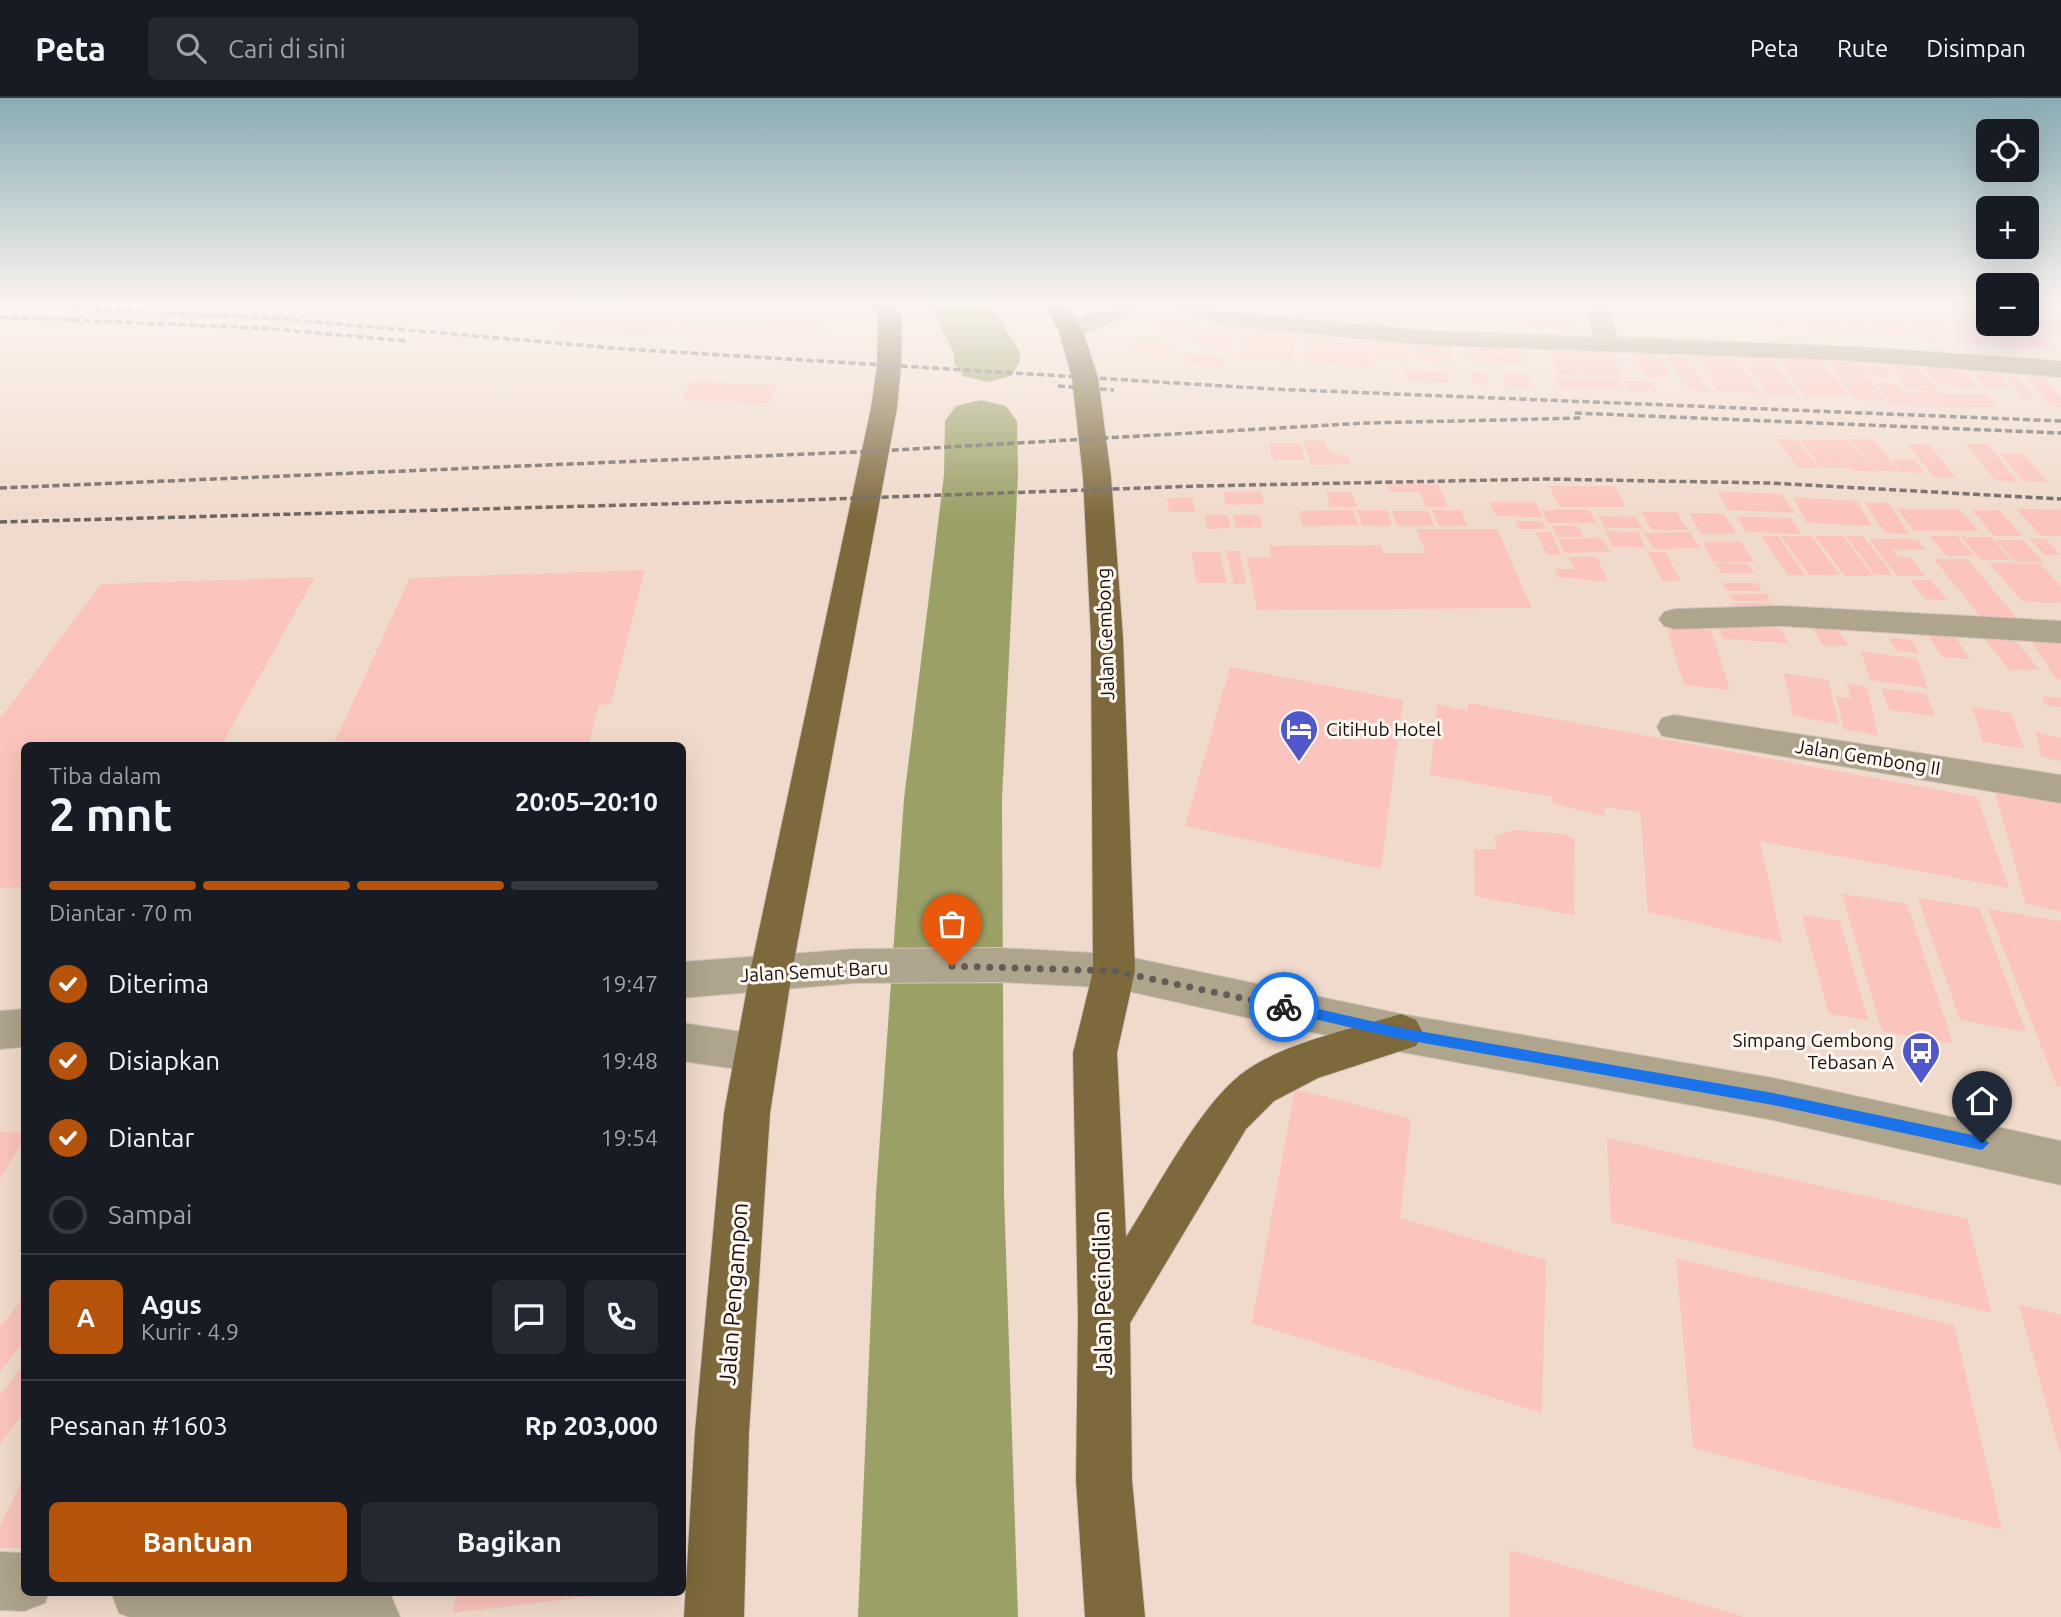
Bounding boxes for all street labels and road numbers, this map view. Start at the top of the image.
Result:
street label: Jalan Gembong [1092,567,1118,701]
street label: Jalan Gembong II [1794,735,1942,779]
street label: Jalan Semut Baru [739,956,889,986]
street label: Jalan Pengampon [714,1202,752,1386]
street label: Jalan Pecindilan [1088,1210,1116,1376]

